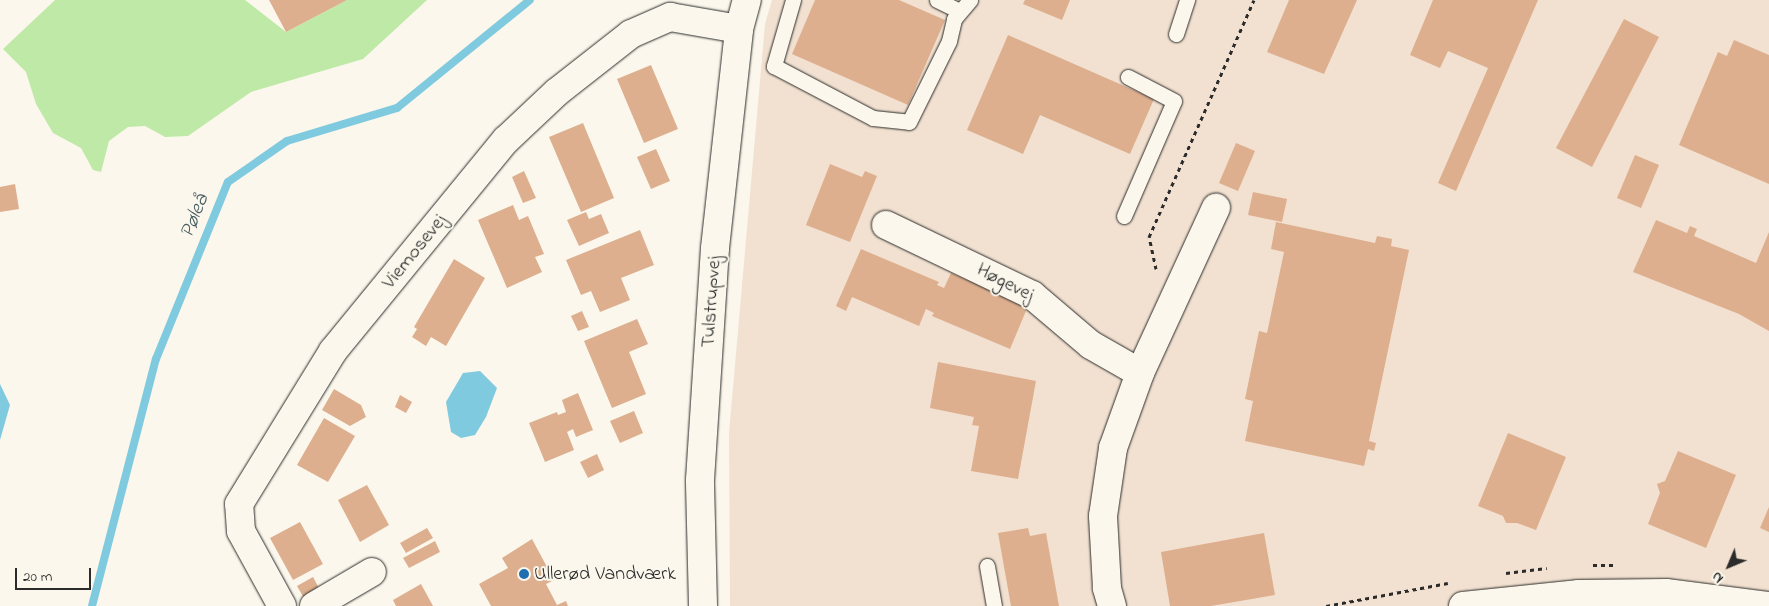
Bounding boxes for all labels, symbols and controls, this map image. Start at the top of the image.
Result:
water label: Pøleå [175,190,215,242]
street label: Viemosevej [378,210,452,294]
street label: Tulstrupvej [697,255,727,349]
street label: Høgevej [972,258,1038,308]
north arrow [1704,541,1754,591]
scale bar [18,558,94,590]
place label: Ullerød Vandværk [534,562,676,586]
text: 20 m [23,566,52,588]
text: N [1707,566,1729,588]
marker: Ullerød Vandværk [518,568,530,580]

